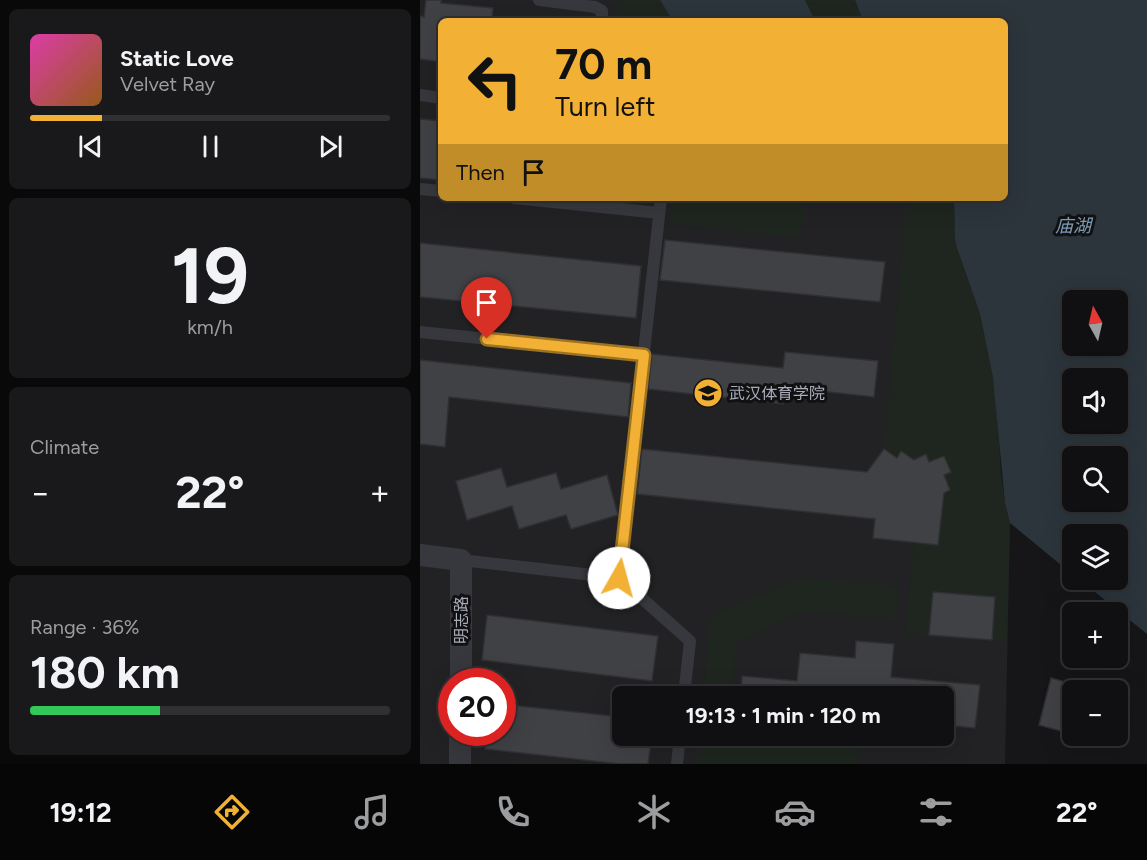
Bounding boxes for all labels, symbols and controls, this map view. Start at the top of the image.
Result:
text: 70 m [555,39,652,90]
icon: left [456,42,534,120]
text: Static Love [120,45,234,72]
text: Velvet Ray [120,72,215,96]
text: Turn left [555,90,655,123]
icon: previous [74,130,107,163]
icon: pause [194,130,227,163]
icon: next [314,130,347,163]
icon: arrive [517,156,550,189]
text: Then [456,159,505,186]
water label: 庙湖 [1055,215,1094,237]
text: 19 [171,229,249,323]
pin [461,277,512,339]
icon: arrive [470,286,503,319]
north arrow [1062,290,1128,356]
map controls [1062,290,1128,746]
text: km/h [187,315,233,339]
button: sound [1062,368,1128,434]
school or university icon: 武汉体育学院 [692,377,724,409]
place label: 武汉体育学院 [729,384,825,403]
text: Climate [30,435,99,459]
button: search [1062,446,1128,512]
text: 22° [175,465,245,519]
text: − [30,473,51,512]
text: + [369,473,390,512]
button: layers [1062,524,1128,590]
position arrow [587,546,651,610]
street label: 明志路 [452,596,471,644]
button: + [1062,602,1128,668]
text: Range · 36% [30,615,139,639]
text: 180 km [30,645,180,699]
speed limit sign: 20 [438,668,516,746]
button: − [1062,680,1128,746]
text: 19:13 · 1 min · 120 m [685,702,881,729]
icon: directions [211,791,253,833]
icon: music [351,791,393,833]
icon: phone [492,791,534,833]
icon: climate [633,791,675,833]
icon: car [774,791,816,833]
icon: filters [915,791,957,833]
text: 19:12 [49,796,112,829]
text: 22° [1056,796,1098,829]

